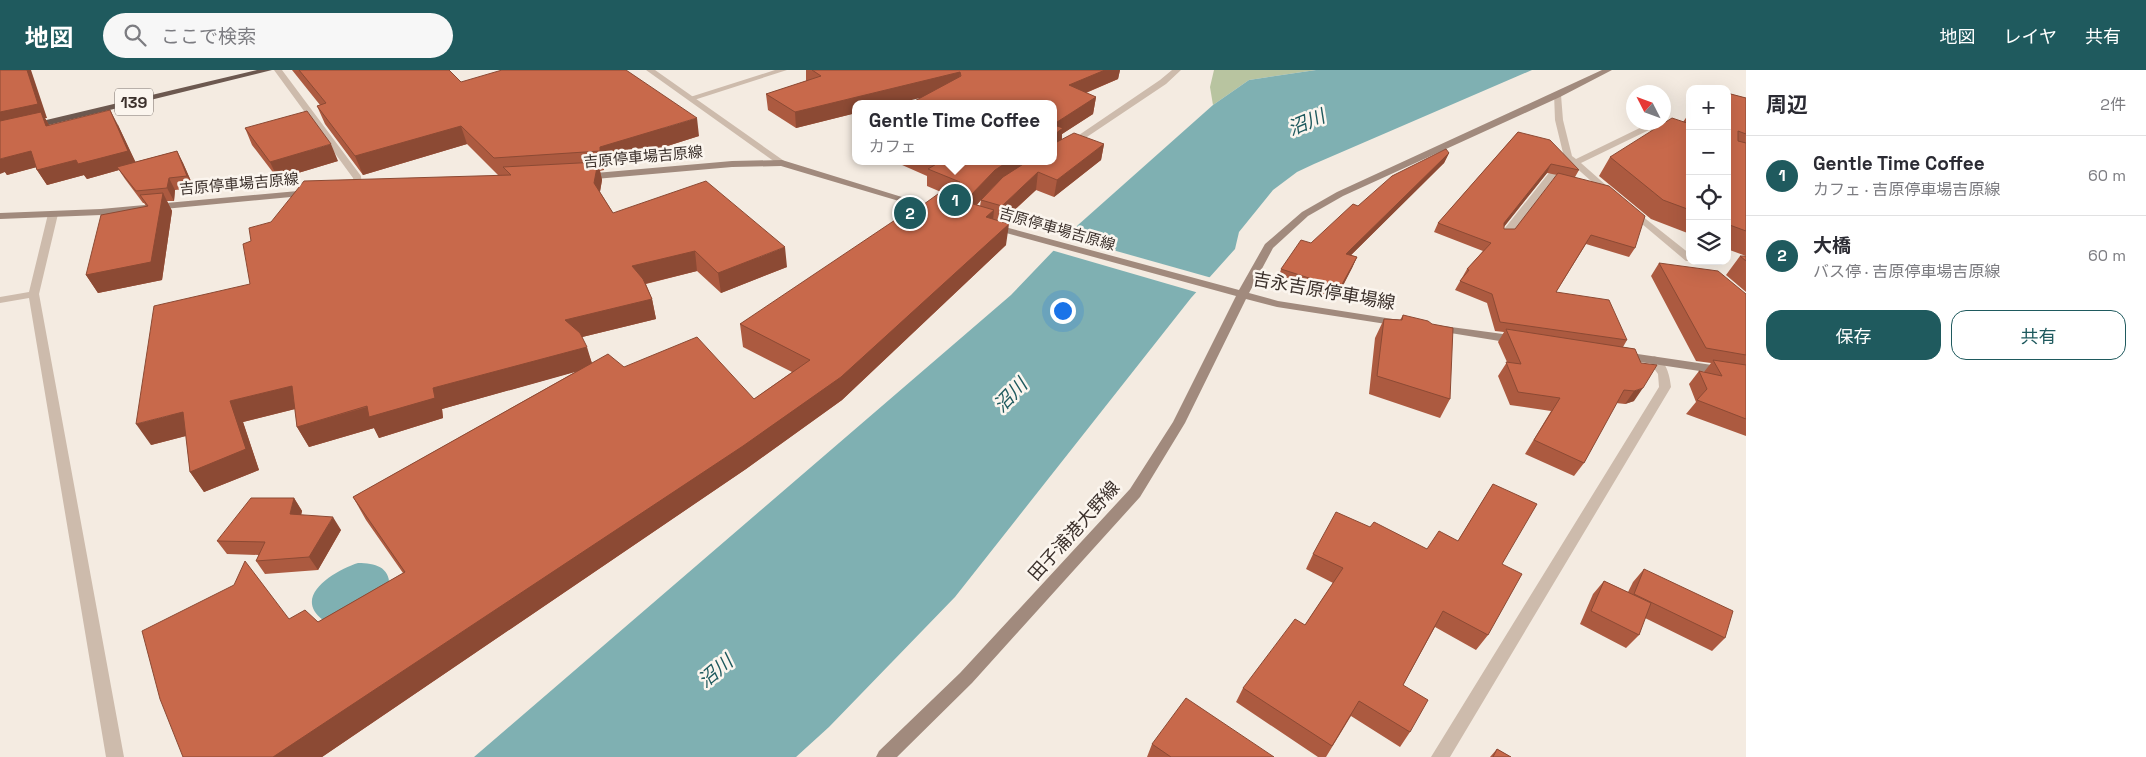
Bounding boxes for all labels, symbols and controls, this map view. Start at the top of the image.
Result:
search box [103,13,453,58]
icon: search [121,21,149,49]
text: 地図 [25,22,73,53]
text: ここで検索 [161,24,256,49]
text: 地図 [1940,25,1976,48]
text: レイヤ [2004,25,2057,48]
text: 共有 [2085,25,2121,48]
north arrow [1626,85,1671,130]
map controls [1686,85,1731,265]
button: + [1686,85,1731,130]
road number: 139 [115,88,153,116]
text: 周辺 [1766,91,1808,118]
text: 2件 [2100,94,2126,115]
popup [852,100,1057,165]
water label: 沼川 [1284,103,1330,141]
text: Gentle Time Coffee [869,108,1040,133]
button: − [1686,130,1731,175]
text: カフェ [869,136,917,157]
street label: 吉原停車場吉原線 [582,142,704,171]
text: Gentle Time Coffee [1813,151,1985,176]
text: 1 [1778,165,1786,186]
text: 60 m [2088,165,2126,186]
street label: 吉原停車場吉原線 [178,169,300,198]
button: locate [1686,175,1731,220]
text: カフェ · 吉原停車場吉原線 [1813,179,2000,200]
pin: 1 [939,181,971,219]
pin: 2 [894,194,926,232]
street label: 吉原停車場吉原線 [997,203,1117,254]
button: layers [1686,220,1731,265]
text: 大橋 [1813,233,1851,258]
text: 2 [1777,245,1787,266]
text: 60 m [2088,245,2126,266]
text: バス停 · 吉原停車場吉原線 [1813,261,2000,282]
street label: 吉永吉原停車場線 [1251,267,1397,314]
your location [1050,298,1076,324]
button: 保存 [1766,310,1941,360]
button: 共有 [1951,310,2126,360]
water label: 沼川 [988,372,1034,418]
street label: 田子浦港大野線 [1023,476,1124,585]
water label: 沼川 [693,648,739,693]

